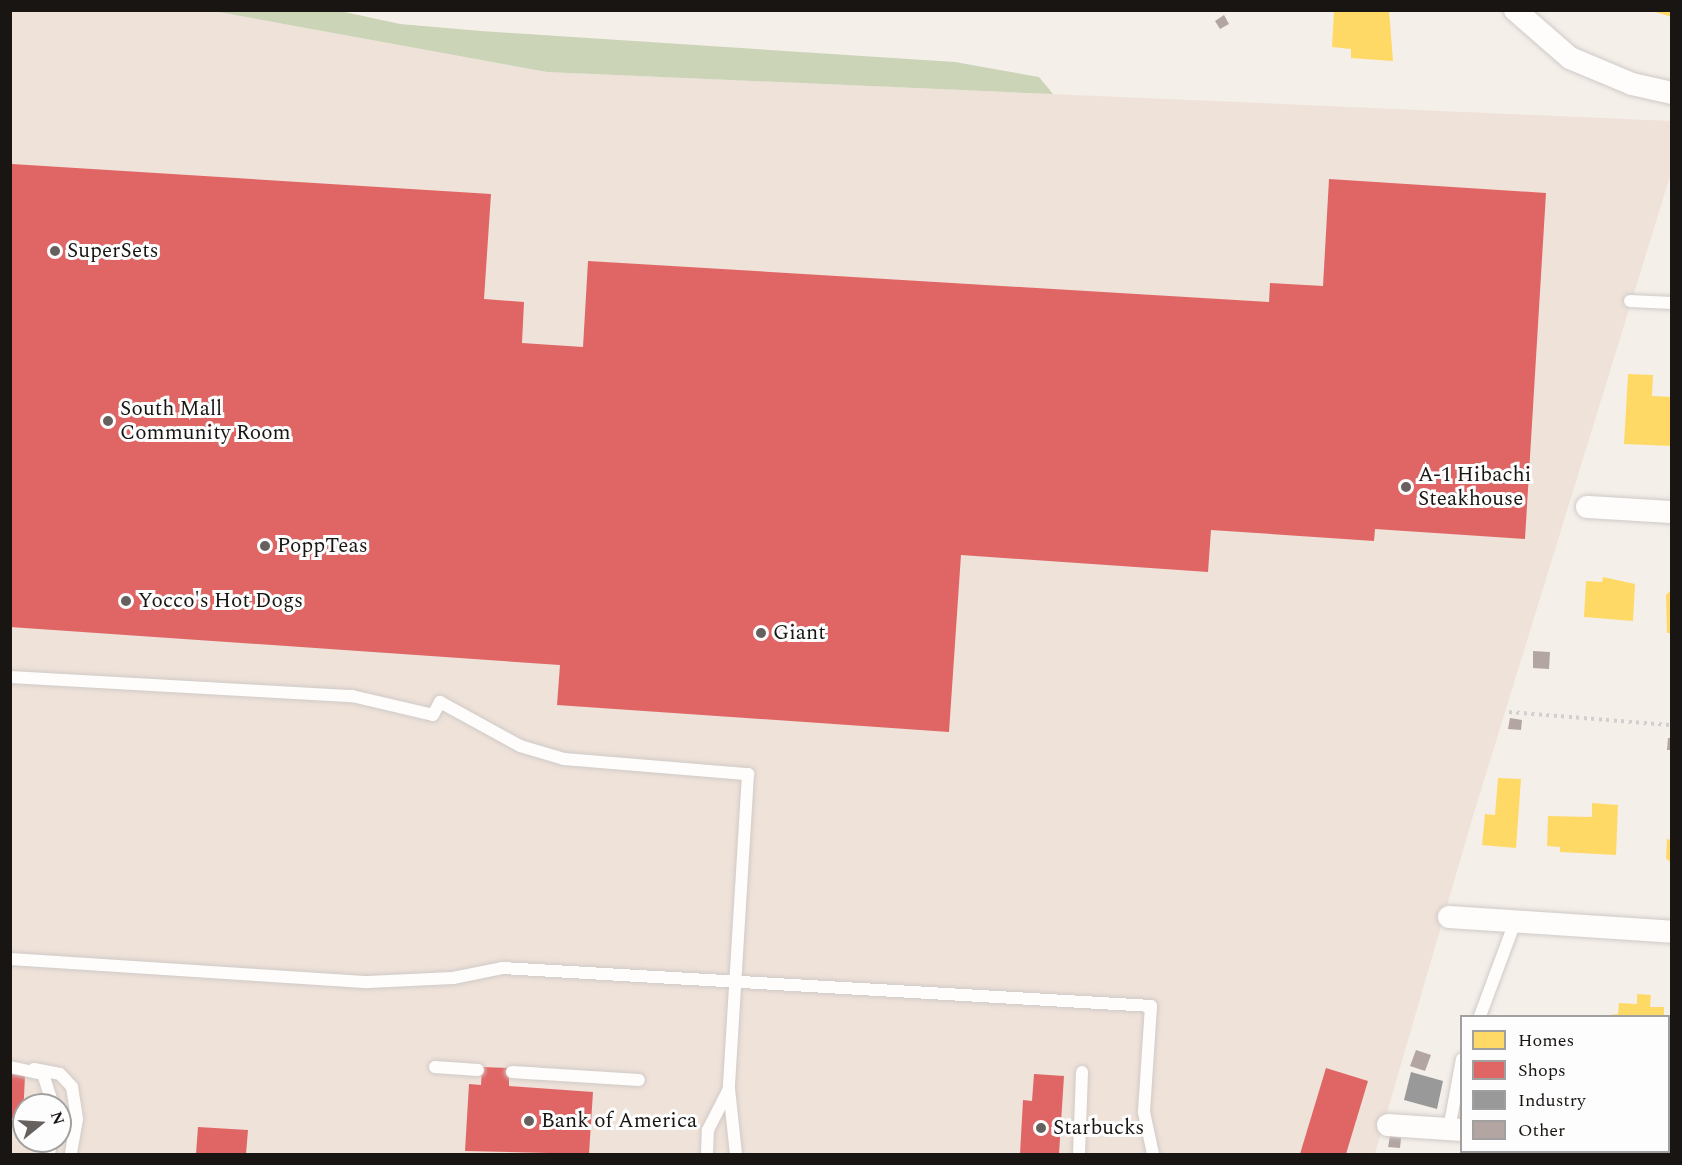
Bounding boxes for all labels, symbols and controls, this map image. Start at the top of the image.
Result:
place label: SuperSets [67,238,159,264]
marker: SuperSets [48,244,62,258]
place label: South Mall Community Room [120,396,291,446]
marker: South Mall Community Room [101,414,115,428]
place label: A-1 Hibachi Steakhouse [1418,462,1531,512]
marker: A-1 Hibachi Steakhouse [1399,480,1413,494]
place label: PoppTeas [277,533,368,559]
marker: PoppTeas [258,539,272,553]
place label: Yocco's Hot Dogs [138,588,303,614]
marker: Yocco's Hot Dogs [119,594,133,608]
place label: Giant [773,620,826,646]
marker: Giant [754,626,768,640]
legend [1460,1015,1670,1153]
text: Homes [1518,1027,1574,1054]
text: Shops [1518,1057,1566,1084]
text: Industry [1518,1087,1586,1114]
north arrow [12,1093,72,1153]
text: N [44,1108,71,1128]
place label: Bank of America [541,1108,697,1134]
marker: Bank of America [522,1114,536,1128]
place label: Starbucks [1053,1115,1144,1141]
text: Other [1518,1117,1565,1144]
marker: Starbucks [1034,1121,1048,1135]

